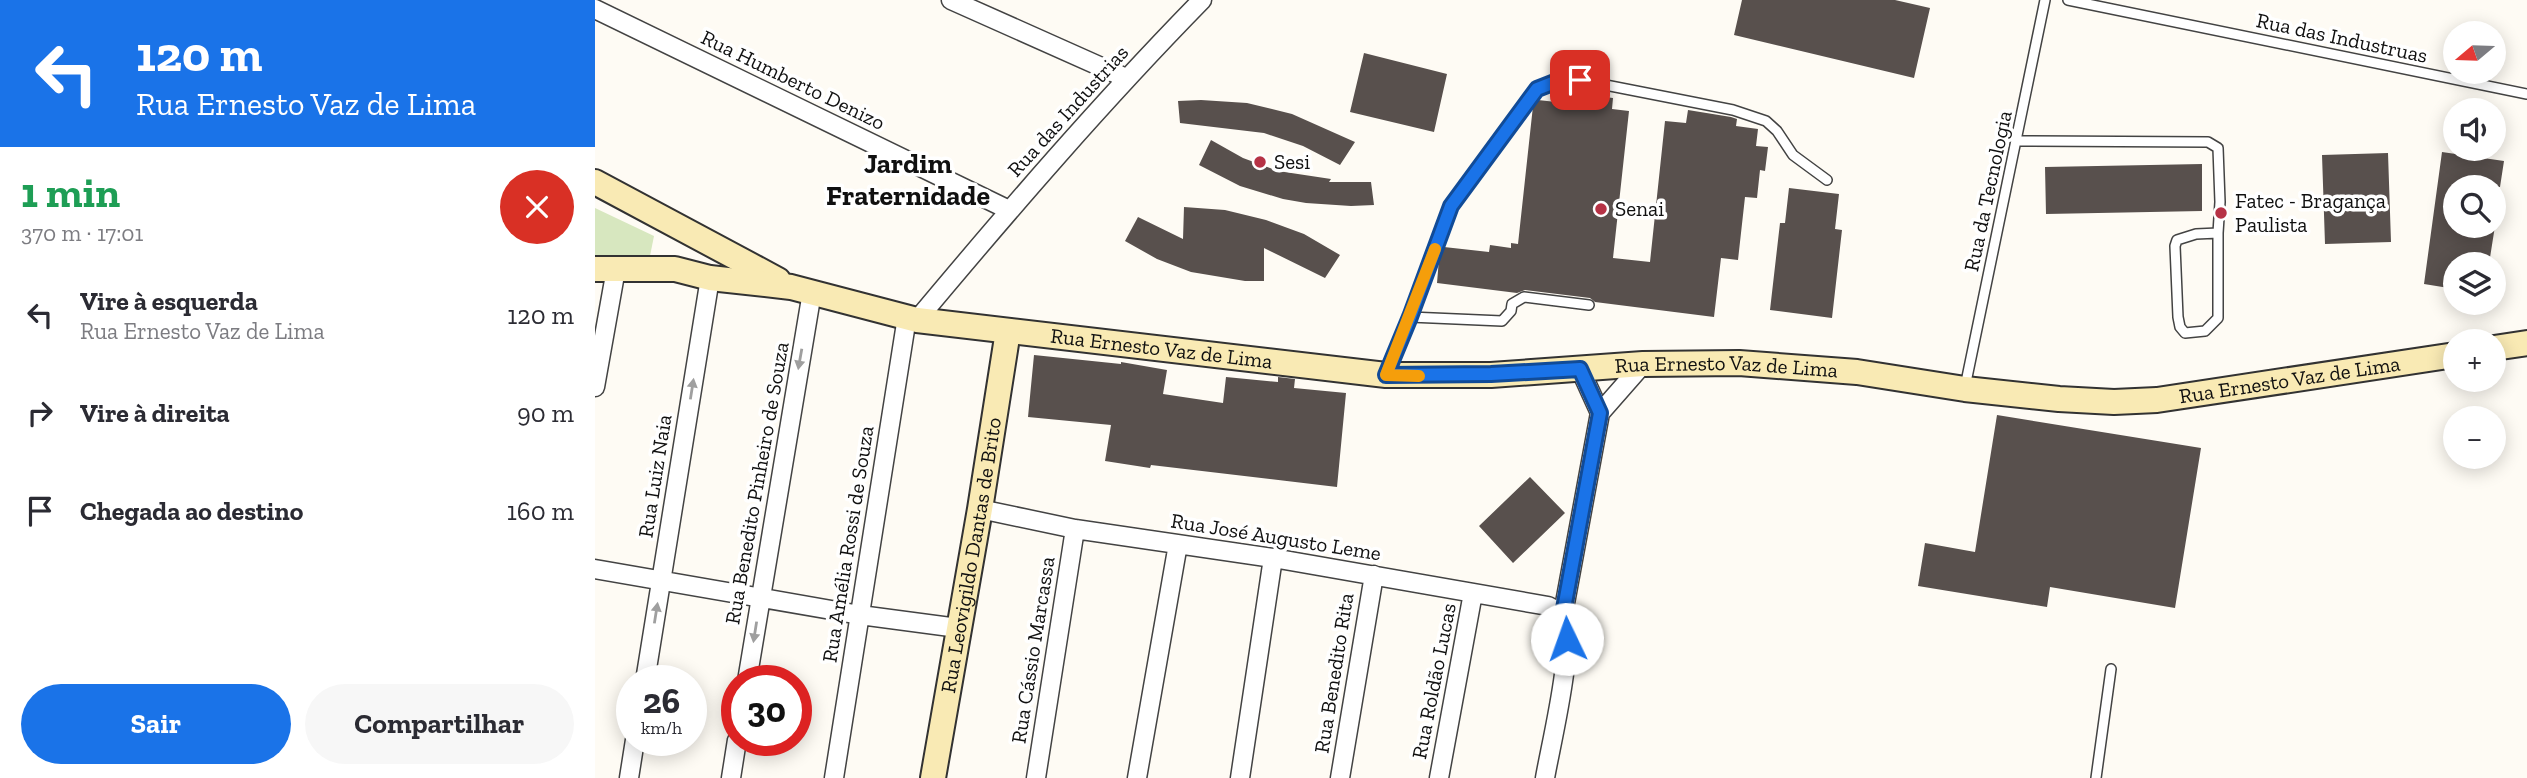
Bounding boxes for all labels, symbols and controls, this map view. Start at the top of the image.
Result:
street label: Rua das Industruas [2254,7,2430,68]
north arrow [2443,21,2506,84]
map controls [2443,21,2506,469]
street label: Rua Humberto Denizo [697,24,889,135]
text: 120 m [136,25,262,84]
icon: left [21,28,112,119]
street label: Rua das Industrias [1002,40,1133,182]
pin [1550,50,1610,110]
icon: arrive [1561,61,1599,99]
text: Rua Ernesto Vaz de Lima [136,85,476,123]
button: sound [2443,98,2506,161]
street label: Rua da Tecnologia [1958,108,2017,274]
district label: Jardim Fraternidade [826,147,990,212]
place label: Sesi [1274,149,1310,174]
marker: Sesi [1252,154,1268,170]
text: 1 min [21,167,120,218]
button: close [500,170,574,244]
button: search [2443,175,2506,238]
place label: Fatec - Bragança Paulista [2235,188,2386,237]
place label: Senai [1615,196,1664,221]
marker: Senai [1593,201,1609,217]
marker: Fatec - Bragança Paulista [2213,205,2229,221]
text: 370 m · 17:01 [21,219,143,247]
button: layers [2443,252,2506,315]
text: Vire à esquerda [80,285,258,317]
icon: left [21,296,59,334]
text: 120 m [507,299,574,331]
text: Rua Ernesto Vaz de Lima [80,317,325,345]
street label: Rua Ernesto Vaz de Lima [1049,323,1274,374]
button: + [2443,329,2506,392]
street label: Rua Benedito Pinheiro de Souza [719,340,794,626]
one-way arrow [794,348,805,370]
street label: Rua Ernesto Vaz de Lima [1614,350,1839,383]
street label: Rua Ernesto Vaz de Lima [2177,350,2402,409]
one-way arrow [687,378,698,400]
icon: right [21,394,59,432]
text: Vire à direita [80,397,230,429]
text: 90 m [517,397,574,429]
button: − [2443,406,2506,469]
street label: Rua Luiz Naia [632,413,677,539]
street label: Rua Leovigildo Dantas de Brito [935,416,1006,695]
street label: Rua Amélia Rossi de Souza [816,424,879,664]
icon: arrive [21,492,59,530]
text: Chegada ao destino [80,495,303,527]
text: 160 m [507,495,574,527]
street label: Rua José Augusto Leme [1169,508,1383,565]
street label: Rua Cássio Marcassa [1005,555,1060,745]
street label: Rua Benedito Rita [1309,591,1358,755]
street label: Rua Roldão Lucas [1406,601,1461,761]
one-way arrow [651,602,662,624]
position arrow [1530,602,1604,676]
one-way arrow [749,621,760,643]
speed limit sign: 30 [721,665,812,756]
text: 26 [643,680,680,722]
button: Sair [21,684,291,764]
button: Compartilhar [305,684,574,764]
text: km/h [641,717,682,739]

